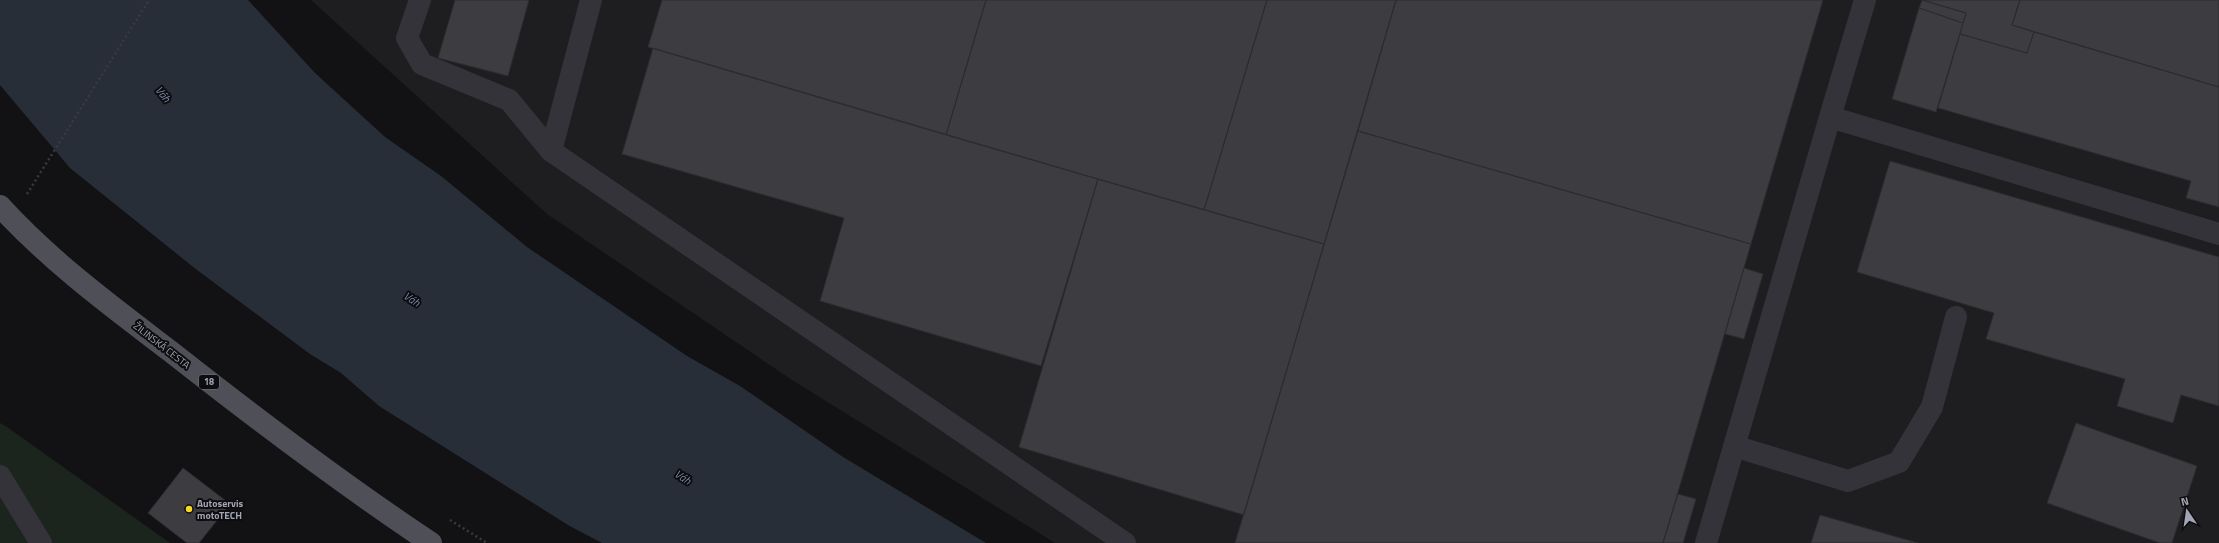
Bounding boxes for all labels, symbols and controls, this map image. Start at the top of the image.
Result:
water label: Váh [152,82,175,106]
water label: Váh [401,288,424,311]
street label: ŽILINSKÁ CESTA [130,318,193,372]
road number: 18 [199,375,219,389]
water label: Váh [672,466,695,489]
north arrow [2167,491,2207,531]
text: N [2179,493,2190,510]
place label: Autoservis motoTECH [197,496,244,523]
marker: Autoservis motoTECH [184,504,194,514]

